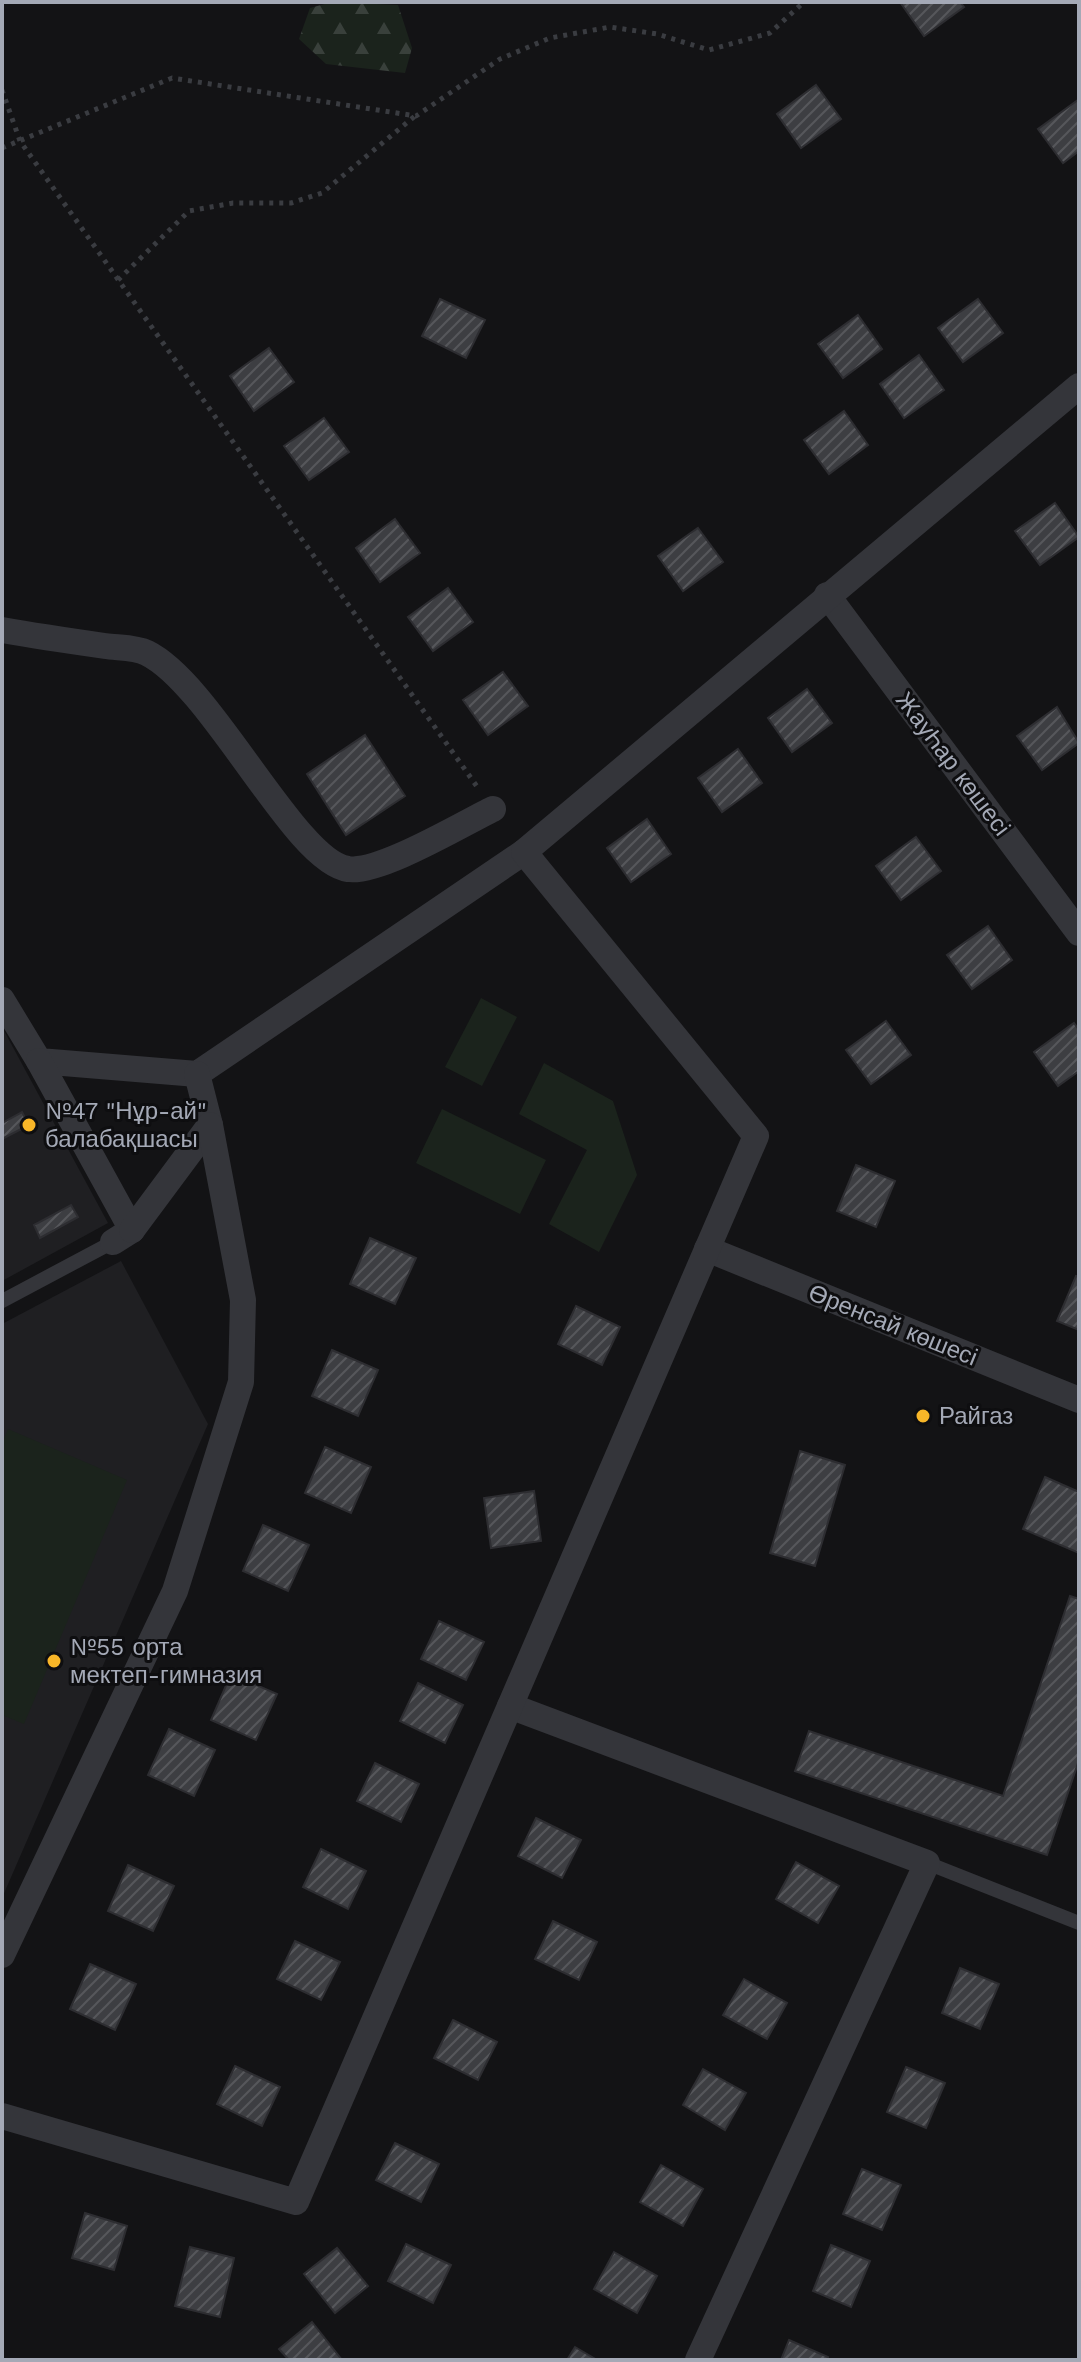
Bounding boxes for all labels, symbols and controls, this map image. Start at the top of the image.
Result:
street label: ЖауҺар көшесі [890,687,1016,841]
place label: №47 "Нұр-ай" балабақшасы [45,1097,207,1153]
marker: №47 "Нұр-ай" балабақшасы [20,1116,38,1134]
street label: Өренсай көшесі [805,1278,981,1372]
place label: Райгаз [939,1402,1013,1430]
marker: Райгаз [914,1407,932,1425]
place label: №55 орта мектеп-гимназия [70,1633,262,1689]
marker: №55 орта мектеп-гимназия [45,1652,63,1670]

